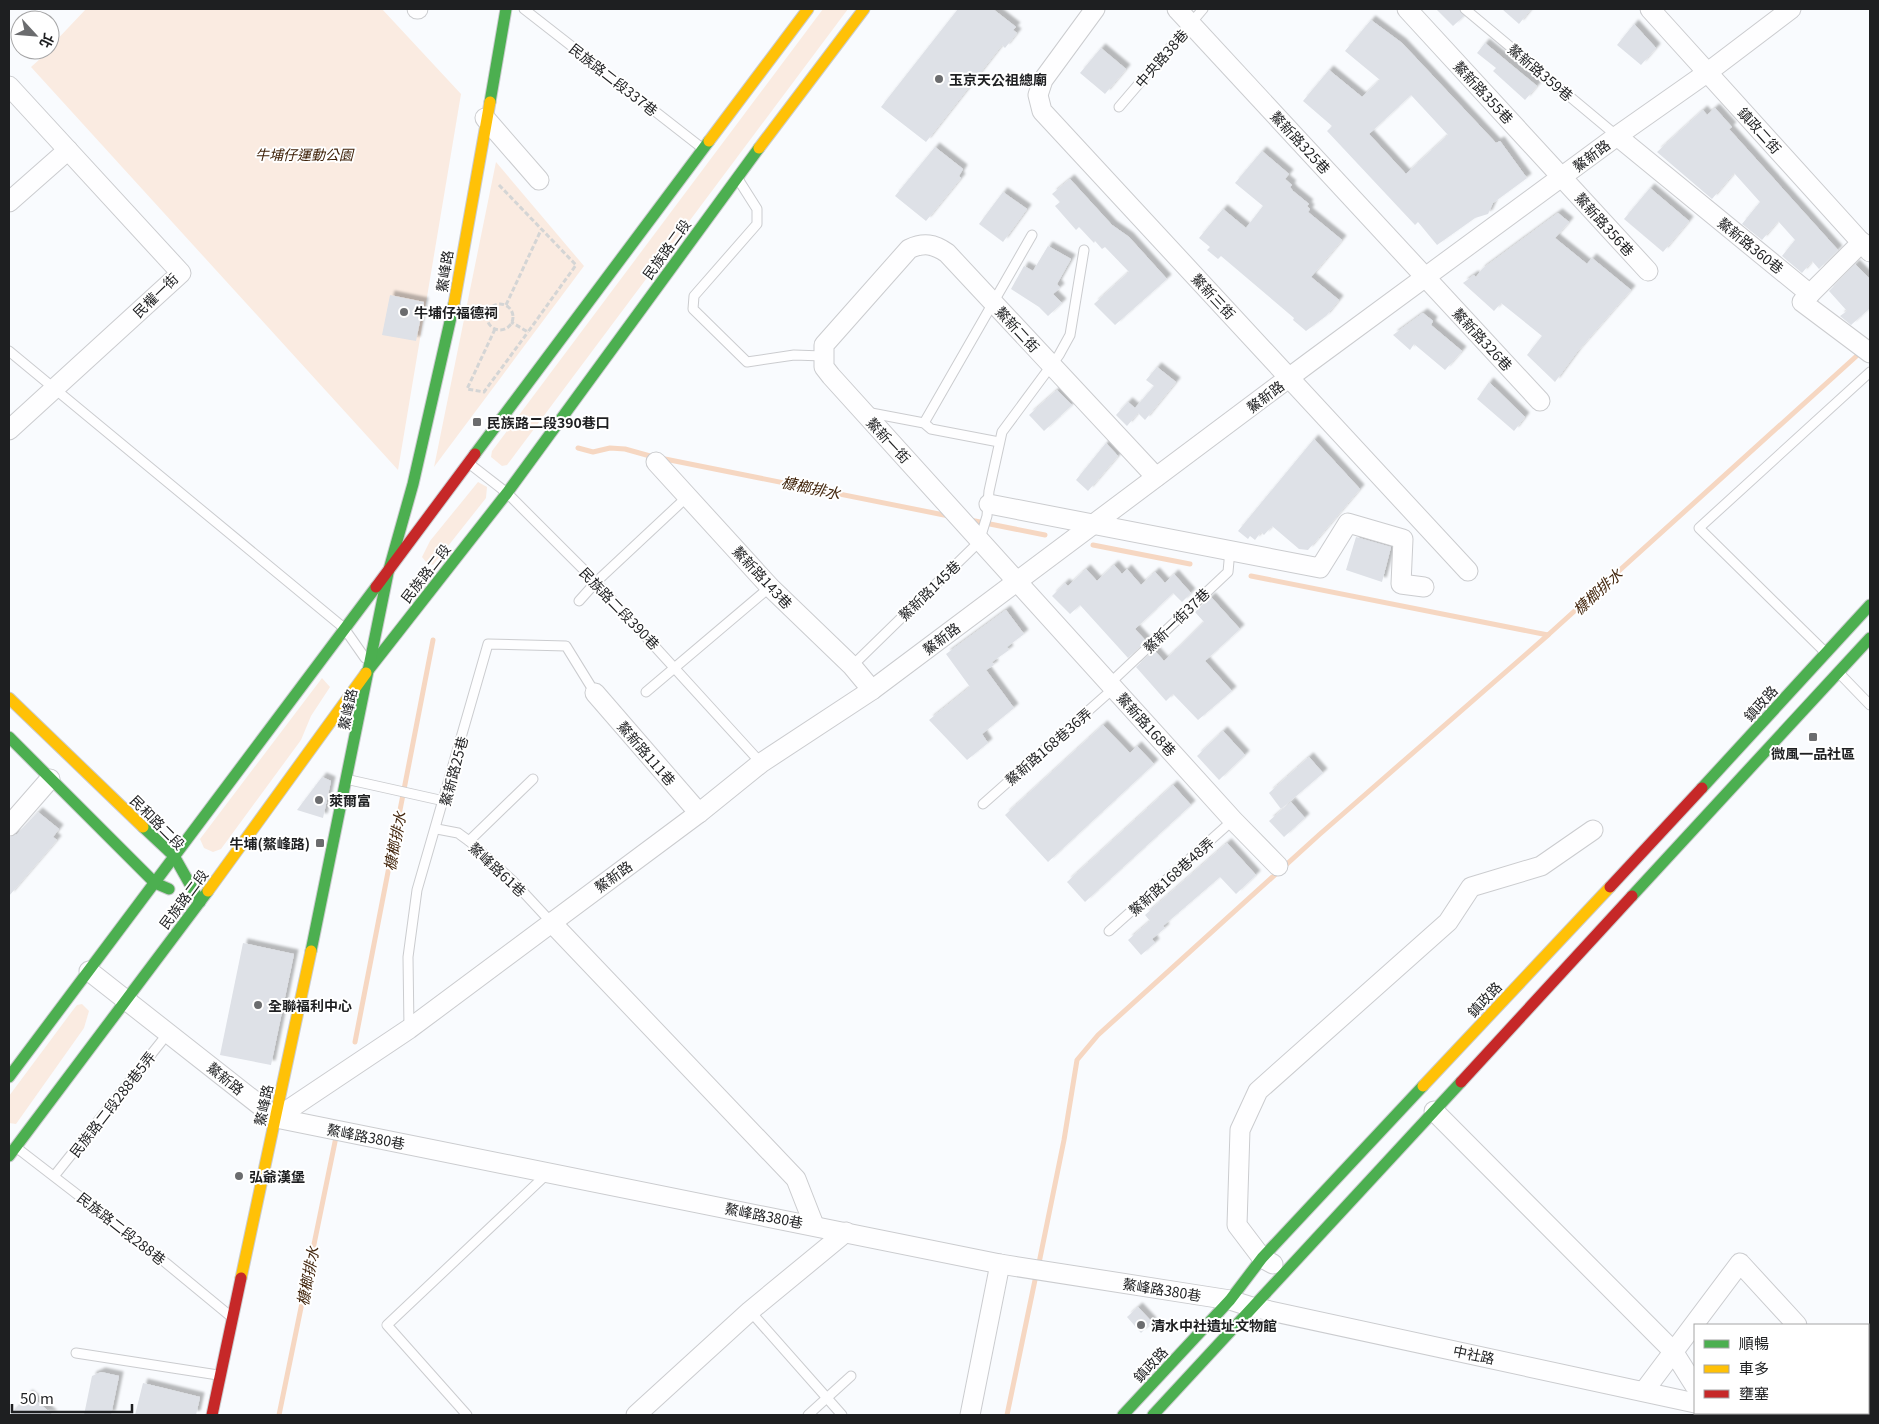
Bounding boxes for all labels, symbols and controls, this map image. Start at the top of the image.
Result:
north arrow [10,10,60,60]
street label: 中央路38巷 [1130,24,1192,92]
text: 北 [36,30,60,52]
street label: 民族路二段337巷 [566,38,662,120]
street label: 鰲新路359巷 [1504,39,1578,105]
street label: 鰲新路355巷 [1450,56,1518,128]
place label: 玉京天公祖總廟 [949,69,1047,89]
marker: 玉京天公祖總廟 [933,73,945,85]
street label: 鎮政二街 [1734,103,1786,157]
street label: 鰲新路325巷 [1267,106,1335,178]
street label: 鰲新路 [1568,134,1614,176]
park label: 牛埔仔運動公園 [255,144,355,164]
street label: 鰲新路356巷 [1571,188,1639,260]
street label: 鰲新路360巷 [1714,212,1788,278]
street label: 民族路二段 [637,215,695,283]
street label: 鰲峰路 [431,249,457,293]
street label: 民權一街 [128,268,182,322]
street label: 鰲新三街 [1188,269,1240,323]
place label: 牛埔仔福德祠 [414,302,498,322]
street label: 鰲新二街 [992,302,1044,356]
street label: 鰲新路326巷 [1449,303,1517,375]
marker: 牛埔仔福德祠 [398,306,410,318]
street label: 鰲新路 [1242,375,1288,417]
place label: 民族路二段390巷口 [487,412,610,432]
street label: 鰲新一街 [863,413,915,467]
marker: 民族路二段390巷口 [471,416,483,428]
water label: 槺榔排水 [779,470,843,504]
street label: 民族路二段 [396,539,454,607]
street label: 鰲新路143巷 [729,541,797,613]
street label: 鰲新路145巷 [894,555,964,625]
street label: 民族路二段390巷 [576,562,664,654]
water label: 槺榔排水 [1568,562,1627,619]
street label: 鰲新一街37巷 [1138,583,1214,657]
street label: 鰲新路 [918,617,964,659]
street label: 鎮政路 [1739,681,1781,725]
street label: 鰲峰路 [333,686,361,732]
street label: 鰲新路168巷 [1113,688,1181,760]
street label: 鰲新路168巷36弄 [1000,703,1096,789]
street label: 鰲新路111巷 [613,717,681,789]
marker: 微風一品社區 [1807,731,1819,743]
street label: 鰲新路25巷 [434,734,472,808]
place label: 微風一品社區 [1771,743,1855,763]
street label: 民和路二段 [126,790,190,854]
place label: 萊爾富 [329,790,371,810]
marker: 萊爾富 [313,794,325,806]
water label: 槺榔排水 [378,809,410,872]
street label: 鰲新路168巷48弄 [1124,832,1218,920]
place label: 牛埔(鰲峰路) [229,833,310,853]
marker: 牛埔(鰲峰路) [314,837,326,849]
street label: 鰲峰路61巷 [465,837,531,901]
street label: 鰲新路 [590,856,636,896]
street label: 民族路二段 [154,865,212,933]
street label: 鎮政路 [1462,977,1506,1021]
place label: 全聯福利中心 [268,995,352,1015]
marker: 全聯福利中心 [252,999,264,1011]
street label: 民族路二段288巷5弄 [64,1047,160,1161]
street label: 鰲新路 [203,1057,249,1099]
street label: 鰲峰路 [249,1082,277,1128]
street label: 鰲峰路380巷 [325,1119,407,1153]
place label: 弘爺漢堡 [249,1166,305,1186]
marker: 弘爺漢堡 [233,1170,245,1182]
street label: 民族路二段288巷 [74,1187,170,1269]
street label: 鰲峰路380巷 [723,1198,805,1232]
water label: 槺榔排水 [291,1244,323,1307]
street label: 鰲峰路380巷 [1121,1273,1203,1305]
place label: 清水中社遺址文物館 [1151,1315,1277,1335]
marker: 清水中社遺址文物館 [1135,1319,1147,1331]
legend [1694,1324,1869,1414]
text: 順暢 [1739,1332,1769,1353]
street label: 中社路 [1451,1340,1497,1368]
street label: 鎮政路 [1128,1342,1172,1386]
text: 車多 [1739,1357,1769,1378]
scale bar [12,1382,132,1414]
text: 壅塞 [1739,1382,1769,1403]
text: 50 m [20,1387,54,1408]

